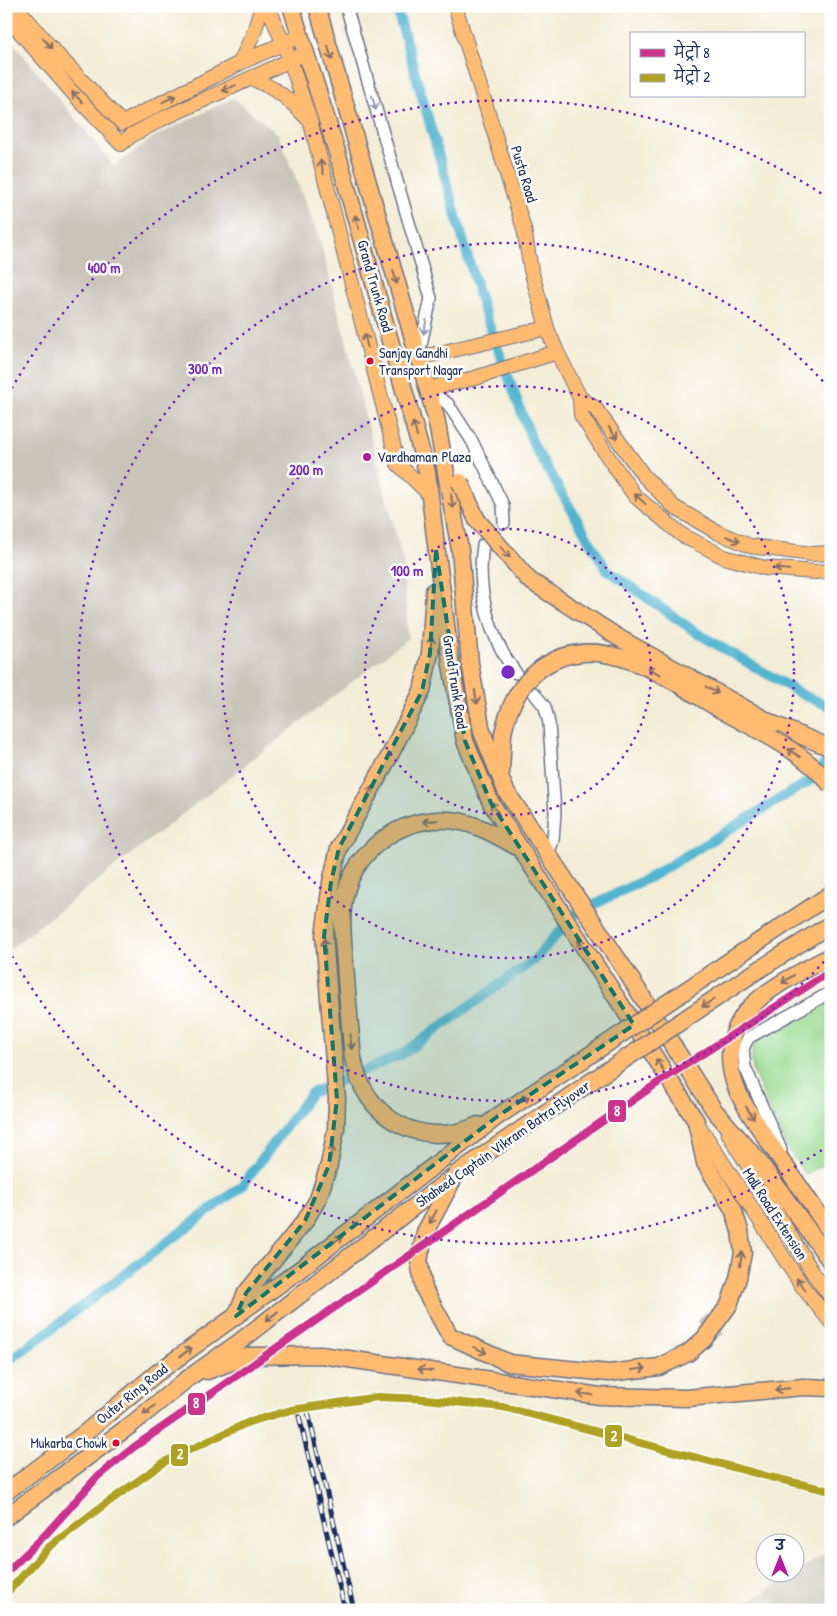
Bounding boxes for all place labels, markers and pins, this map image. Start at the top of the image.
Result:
place label: Sanjay Gandhi Transport Nagar [379,343,464,380]
marker: Sanjay Gandhi Transport Nagar [365,356,375,366]
place label: Vardhaman Plaza [377,446,471,467]
marker: Vardhaman Plaza [361,451,373,463]
centre of rings [499,663,517,681]
place label: Mukarba Chowk [30,1433,107,1452]
marker: Mukarba Chowk [111,1438,121,1448]

